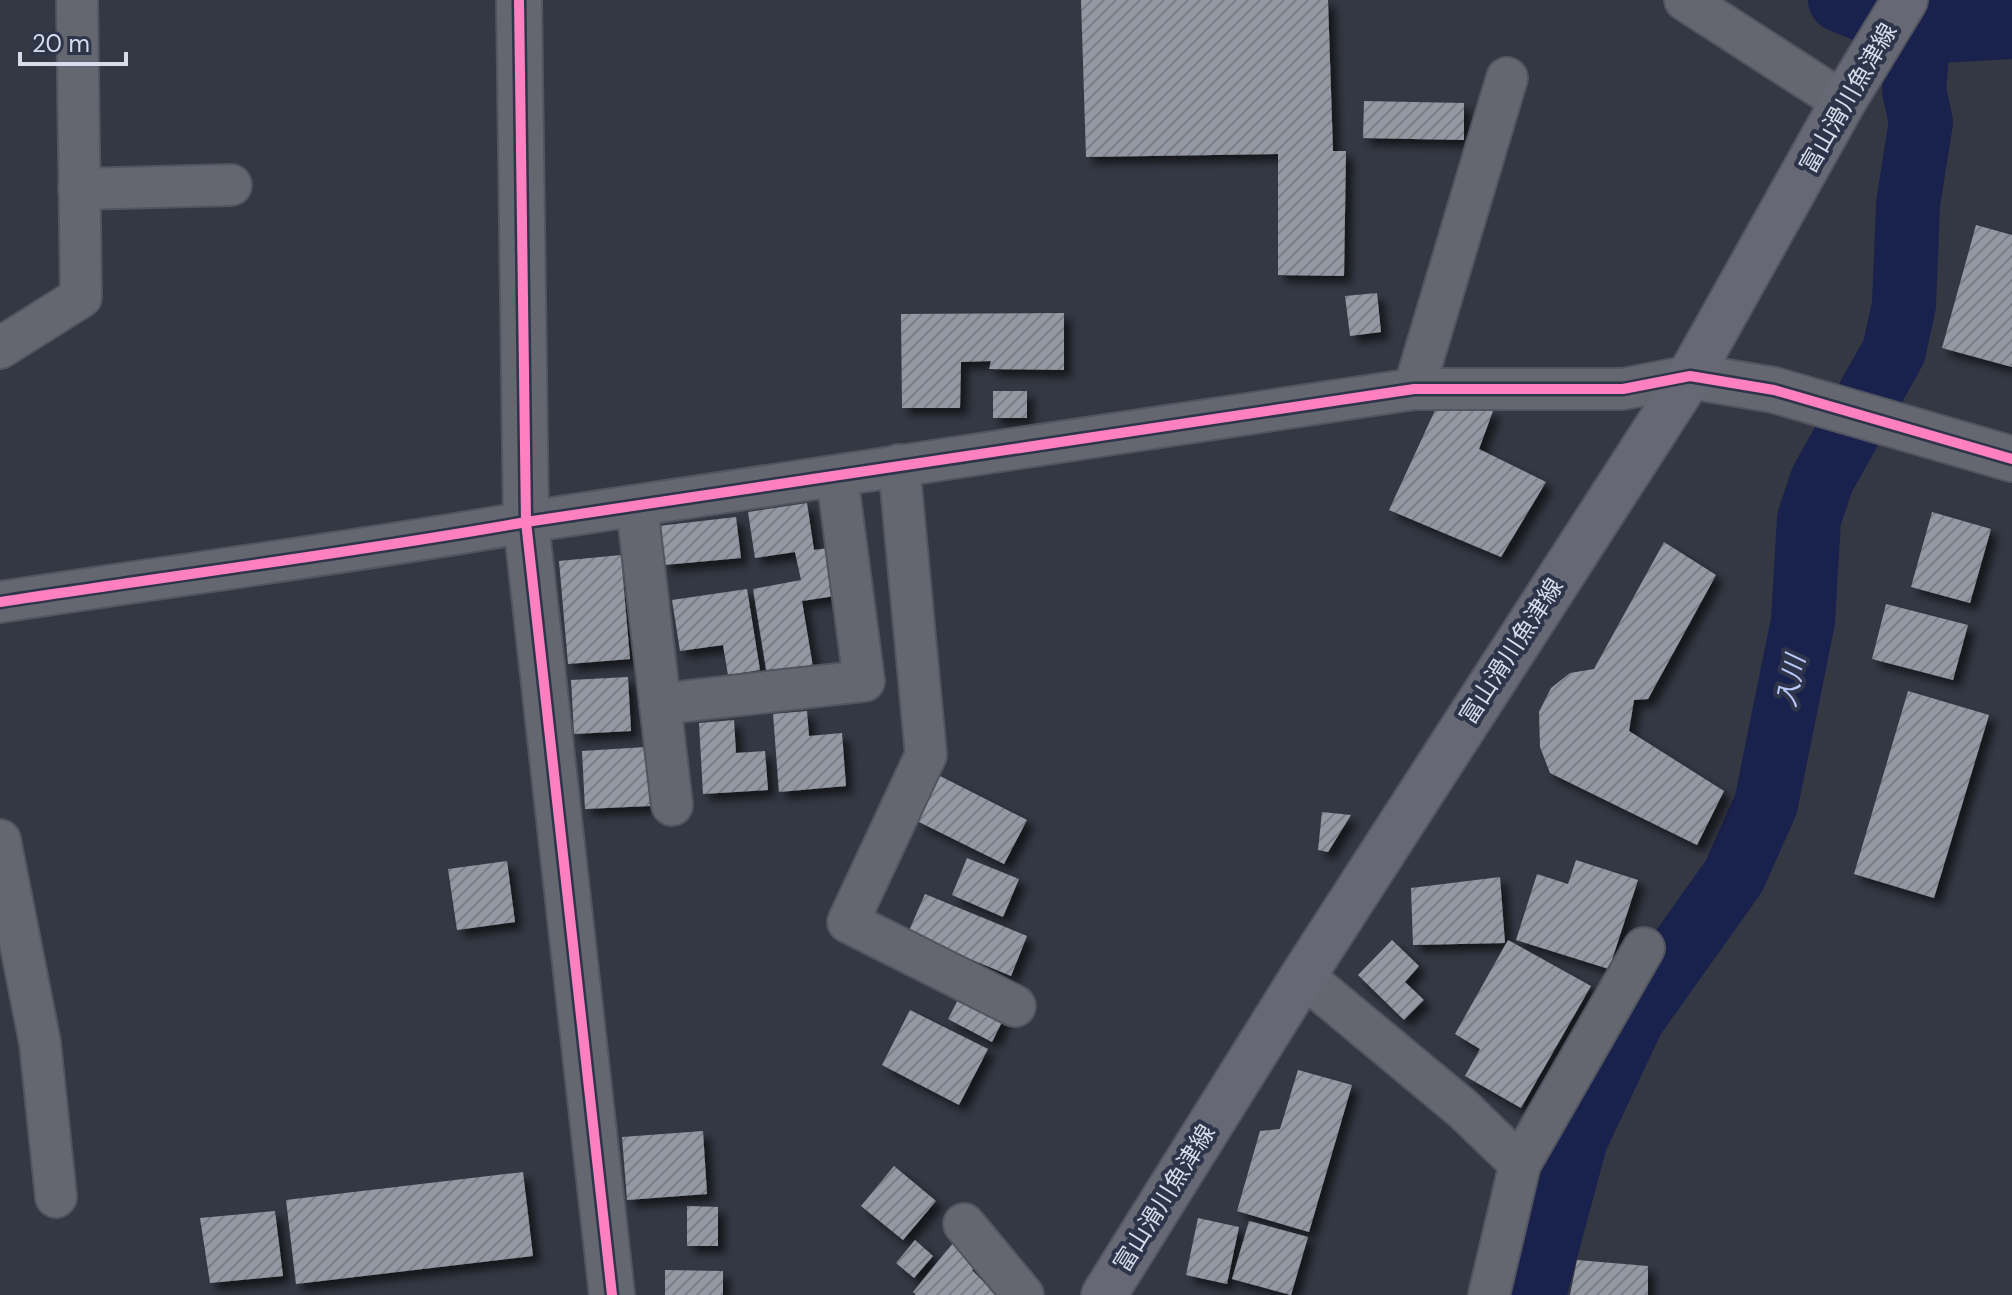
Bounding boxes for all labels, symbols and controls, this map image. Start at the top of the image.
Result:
scale bar [20,16,126,66]
street label: 富山滑川魚津線 [1793,18,1903,178]
text: 20 m [32,28,90,59]
street label: 富山滑川魚津線 [1452,572,1570,730]
water label: 入川 [1769,649,1813,710]
street label: 富山滑川魚津線 [1106,1119,1222,1277]

